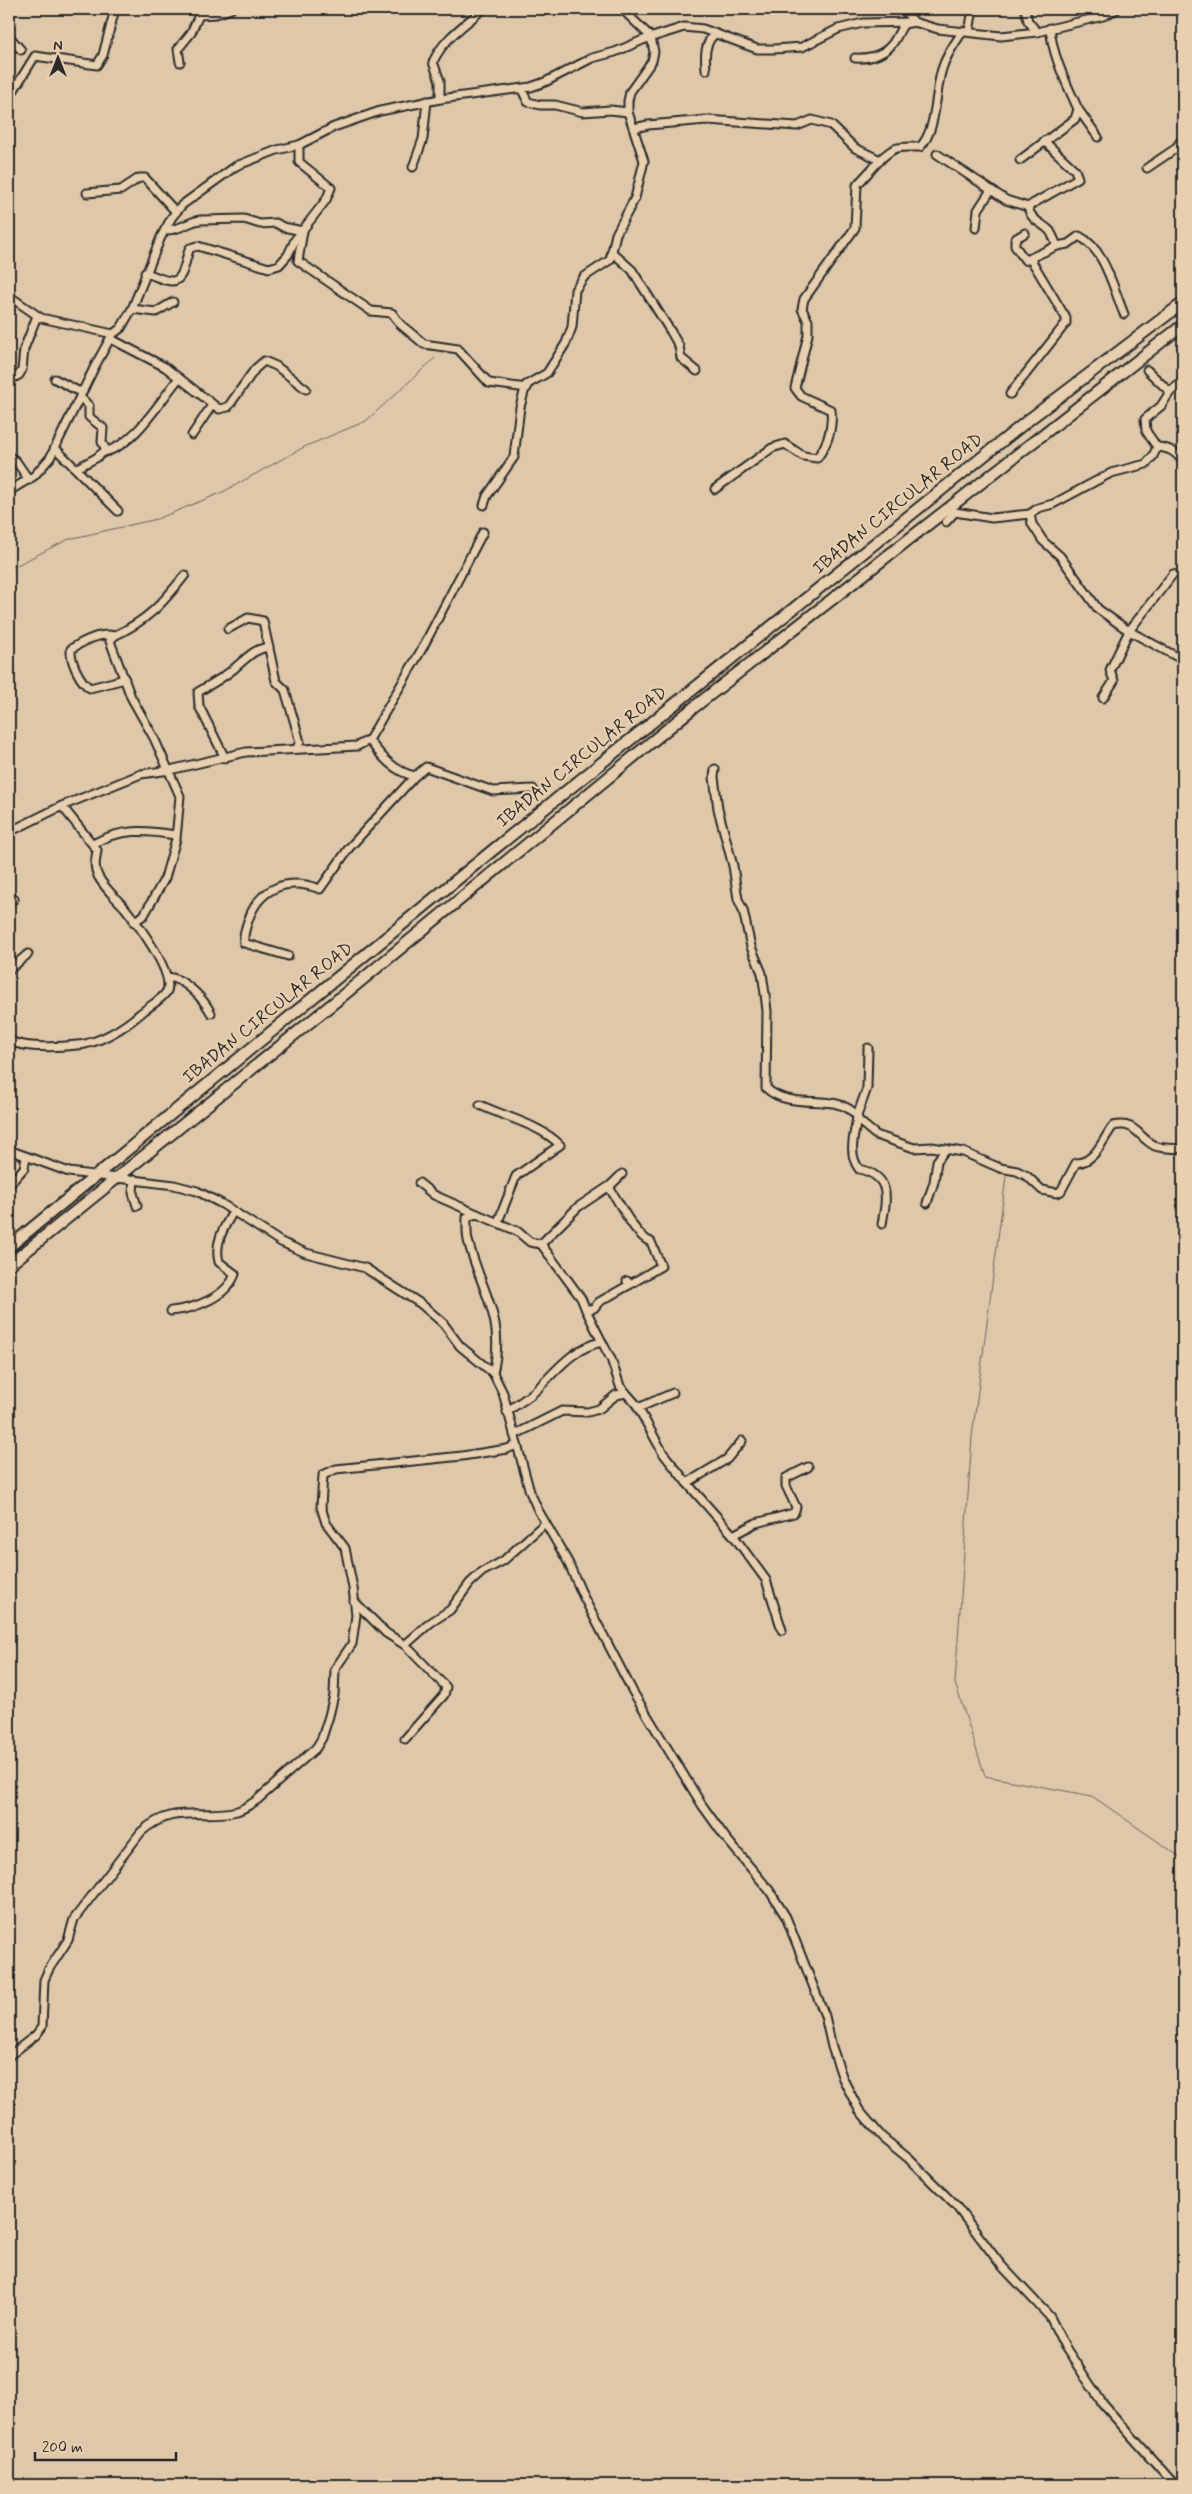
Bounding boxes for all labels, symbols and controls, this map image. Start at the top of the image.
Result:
north arrow [32,32,82,82]
text: N [53,37,63,55]
street label: IBADAN CIRCULAR ROAD [808,428,988,580]
street label: IBADAN CIRCULAR ROAD [492,681,672,833]
street label: IBADAN CIRCULAR ROAD [178,937,358,1089]
scale bar [35,2429,176,2461]
text: 200 m [42,2438,83,2458]

